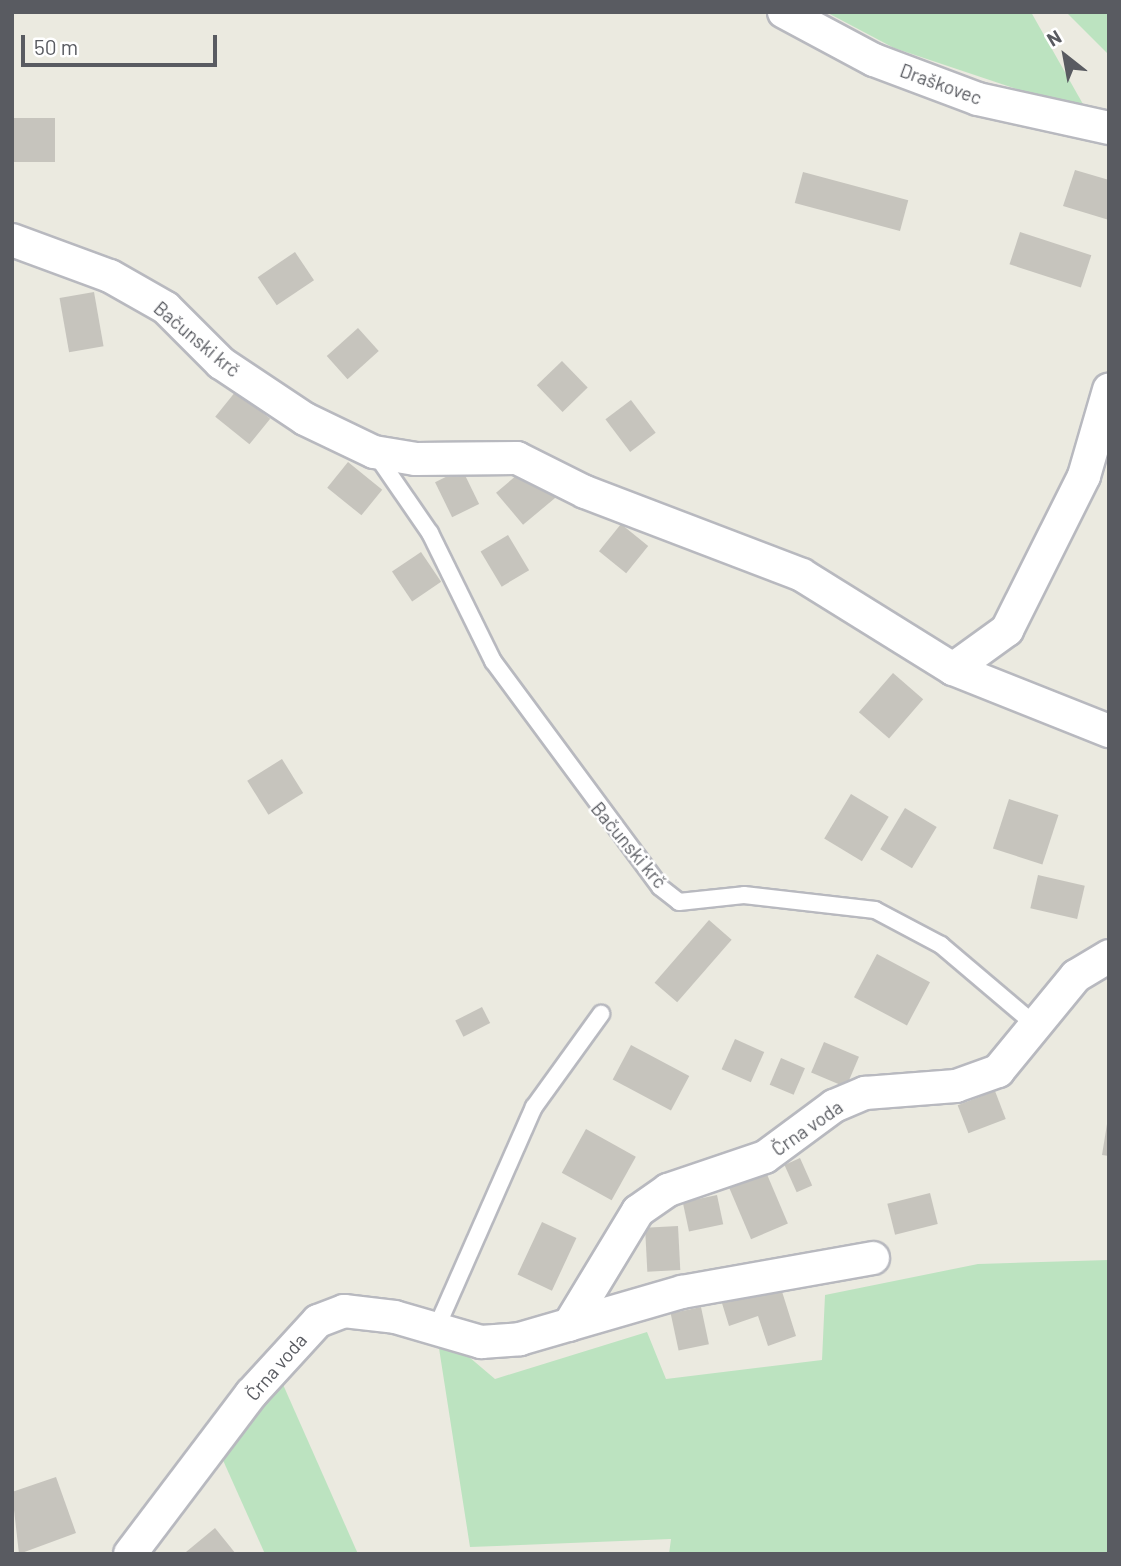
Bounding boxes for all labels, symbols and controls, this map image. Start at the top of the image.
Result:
scale bar [24,21,220,65]
north arrow [1030,21,1100,91]
text: N [1043,24,1065,51]
text: 50 m [34,34,78,59]
street label: Draškovec [897,59,985,109]
street label: Bačunski krč [149,296,245,382]
street label: Bačunski krč [586,797,672,893]
street label: Črna voda [767,1095,847,1161]
street label: Črna voda [241,1329,311,1405]

